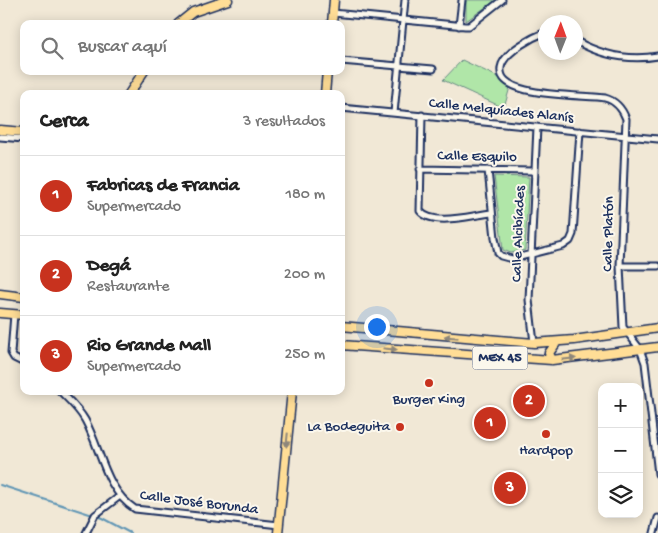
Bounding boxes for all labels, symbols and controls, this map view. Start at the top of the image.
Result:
north arrow [538,15,583,60]
search box [20,20,345,75]
icon: search [38,34,66,62]
text: Buscar aquí [78,36,167,59]
street label: Calle Melquíades Alanís [428,94,575,128]
text: Cerca [40,110,88,135]
text: 3 resultados [243,113,325,132]
street label: Calle Esquilo [437,147,517,167]
text: Fabricas de Francia [87,175,239,198]
street label: Calle Alcibíades [508,185,530,282]
text: 1 [53,186,59,205]
text: 180 m [286,186,325,205]
street label: Calle Platón [599,196,619,272]
text: Supermercado [87,198,181,217]
text: Degá [87,255,131,278]
text: 2 [52,266,60,285]
text: 200 m [284,266,325,285]
text: Restaurante [87,278,169,297]
your location [364,314,390,340]
one-way arrow [442,333,458,341]
text: Rio Grande Mall [87,335,211,358]
text: 3 [52,346,60,365]
text: 250 m [285,346,325,365]
one-way arrow [382,346,398,354]
road number: MEX 45 [472,346,528,369]
one-way arrow [562,354,578,362]
text: Supermercado [87,358,181,377]
marker: Burger King [423,377,435,389]
pin: 2 [513,382,545,420]
map controls [598,383,643,518]
button: + [598,383,643,428]
place label: Burger King [392,391,465,409]
pin: 1 [474,404,506,442]
place label: La Bodeguita [307,418,391,436]
marker: La Bodeguita [394,421,406,433]
marker: Hardpop [540,428,552,440]
button: − [598,428,643,473]
one-way arrow [283,432,291,448]
place label: Hardpop [519,442,573,460]
pin: 3 [494,469,526,507]
button: layers [598,473,643,518]
street label: Calle José Borunda [139,487,260,519]

